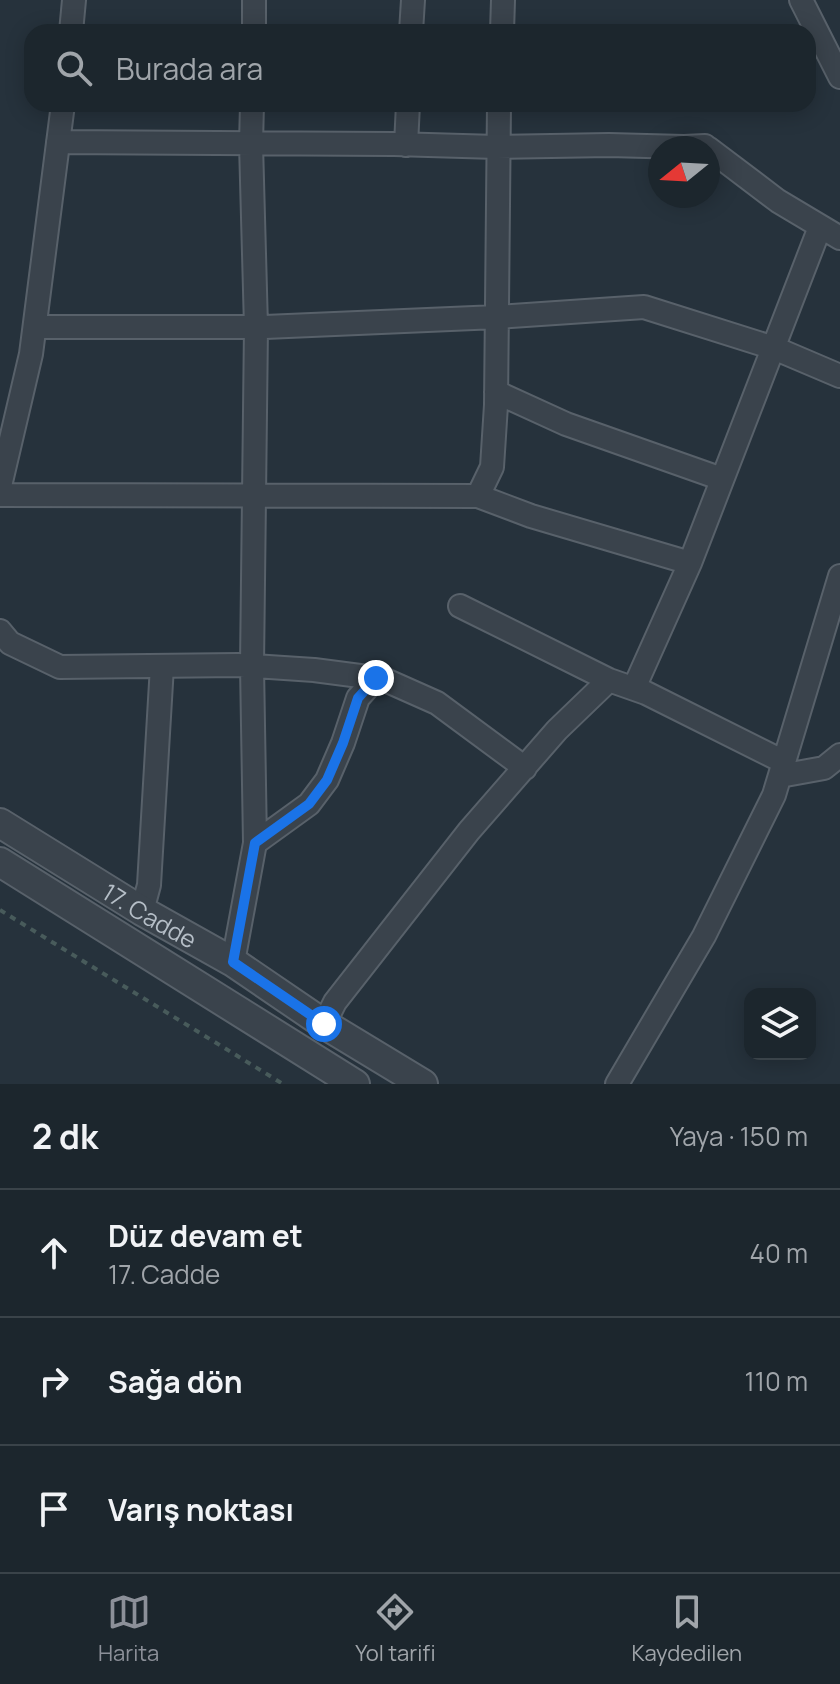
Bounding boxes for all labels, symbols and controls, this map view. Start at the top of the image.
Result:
search box [24,24,816,112]
icon: search [52,46,96,90]
text: Burada ara [116,48,263,89]
north arrow [648,136,720,208]
route end [358,660,394,696]
street label: 17. Cadde [97,874,203,955]
map controls [744,988,816,1060]
button: layers [744,988,816,1060]
route start [306,1006,342,1042]
text: 2 dk [32,1113,98,1159]
text: Yaya · 150 m [670,1118,808,1154]
text: Düz devam et [108,1215,303,1256]
icon: ahead [32,1231,76,1275]
text: 40 m [750,1235,808,1271]
text: 17. Cadde [108,1256,220,1292]
icon: right [32,1359,76,1403]
text: Sağa dön [108,1361,243,1402]
text: 110 m [745,1363,808,1399]
icon: arrive [32,1487,76,1531]
text: Varış noktası [108,1489,294,1530]
tab: Harita [98,1590,159,1668]
tab: Yol tarifi [355,1590,436,1668]
tab: Kaydedilen [631,1590,742,1668]

